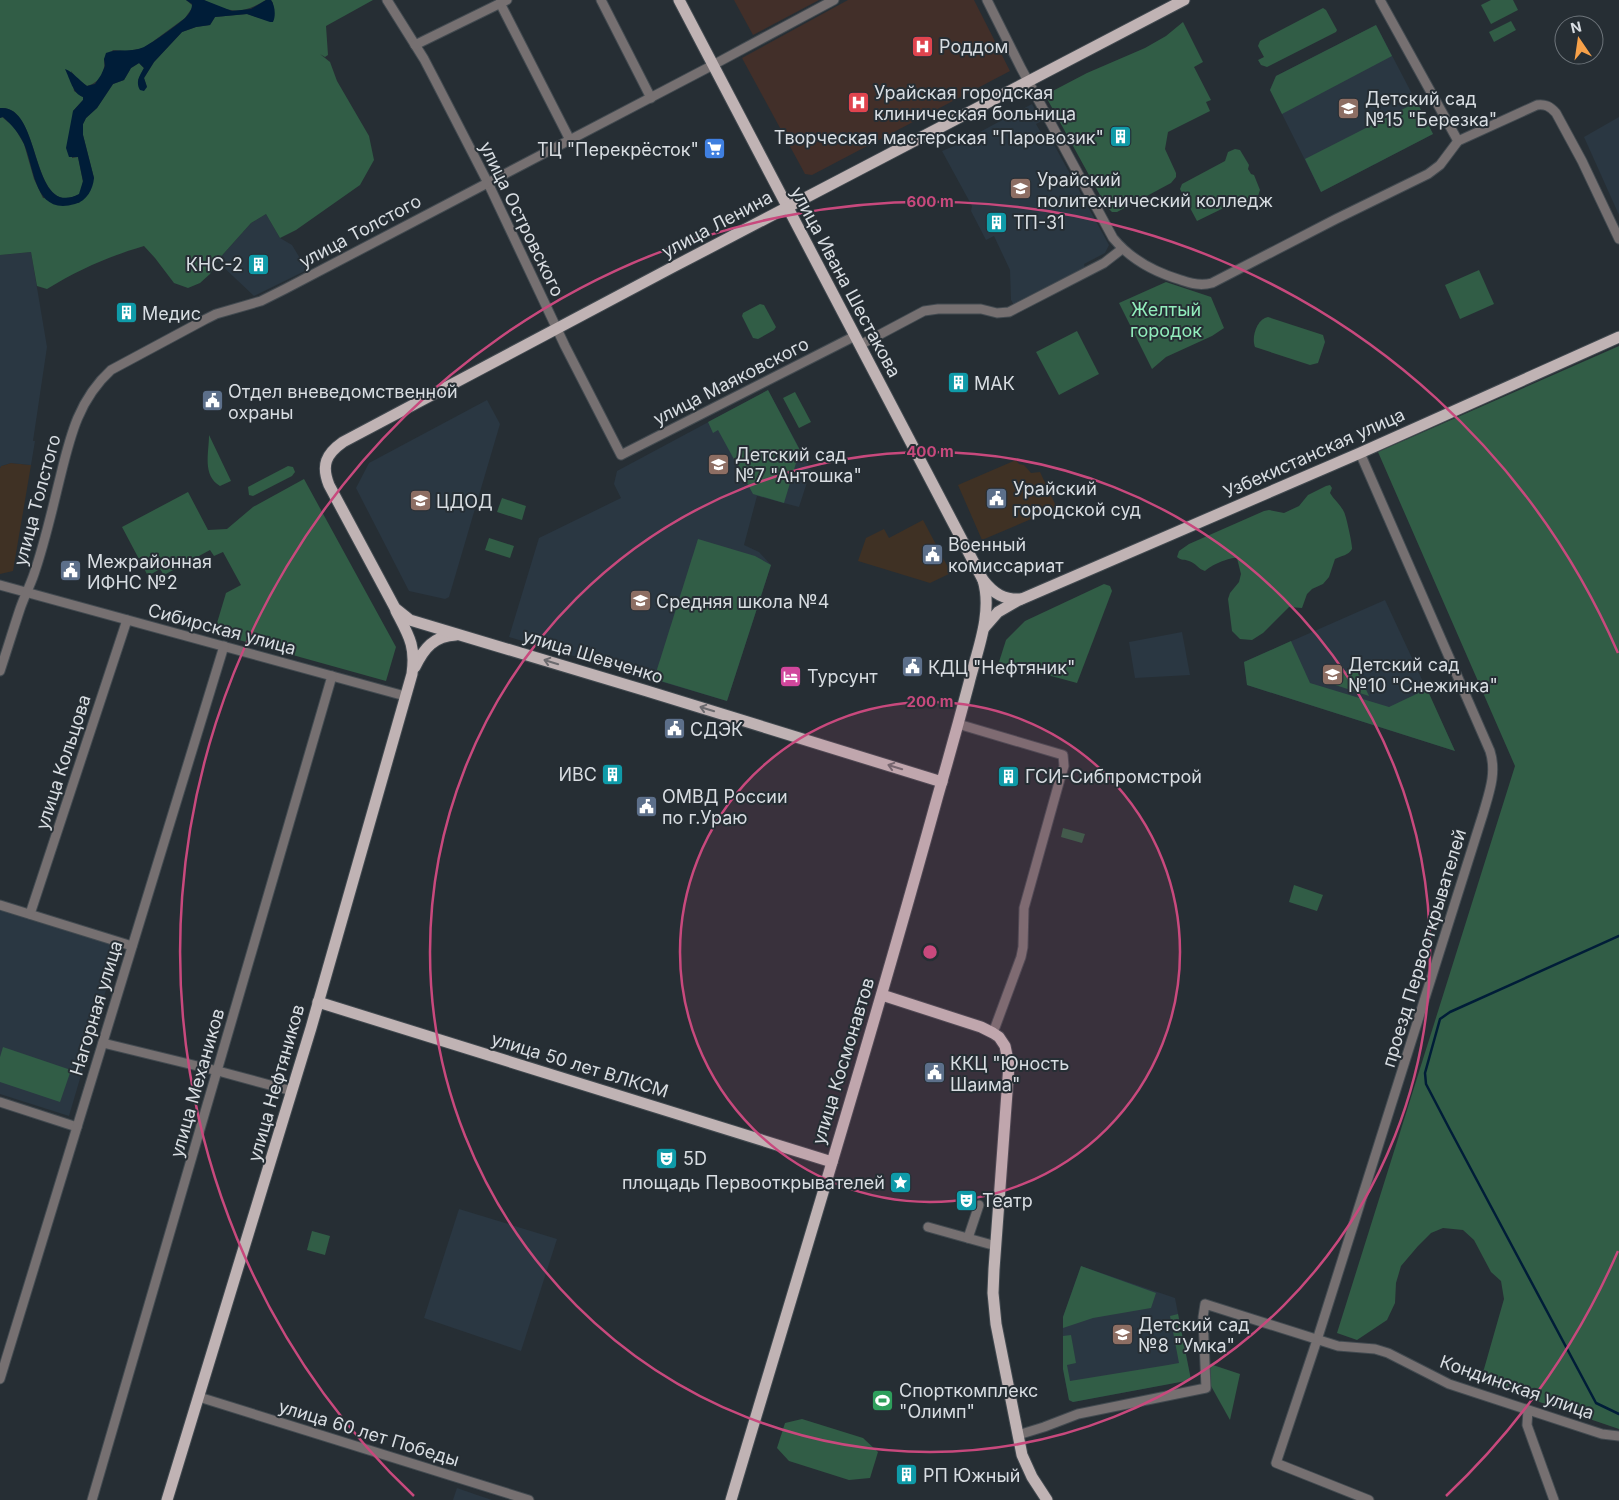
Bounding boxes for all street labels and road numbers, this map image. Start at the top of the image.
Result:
street label: улица Островского [475,138,569,300]
street label: улица Ивана Шестакова [787,183,905,381]
street label: улица Ленина [658,186,776,262]
street label: улица Толстого [295,190,425,272]
street label: улица Маяковского [650,333,812,429]
street label: Узбекистанская улица [1220,404,1408,502]
street label: улица Толстого [9,432,65,568]
street label: Сибирская улица [146,599,298,659]
street label: улица Шевченко [520,625,666,687]
street label: улица Кольцова [31,692,95,832]
street label: проезд Первооткрывателей [1378,826,1470,1070]
street label: Нагорная улица [66,938,126,1078]
street label: улица Космонавтов [808,975,878,1147]
street label: улица Нефтяников [244,1002,308,1164]
street label: улица Механиков [166,1006,228,1160]
street label: улица 50 лет ВЛКСМ [489,1028,671,1102]
street label: Кондинская улица [1437,1351,1597,1423]
street label: улица 60 лет Победы [276,1395,462,1471]

